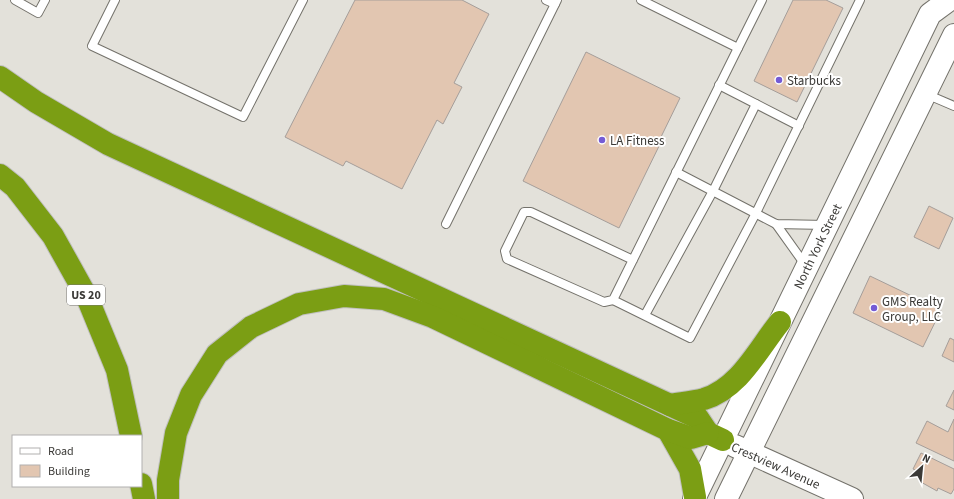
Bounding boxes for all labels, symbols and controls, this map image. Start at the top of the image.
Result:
place label: Starbucks [787,72,841,90]
marker: Starbucks [774,75,784,85]
place label: LA Fitness [610,132,665,150]
marker: LA Fitness [597,135,607,145]
street label: North York Street [789,200,847,292]
road number: US 20 [67,285,105,305]
place label: GMS Realty Group, LLC [882,293,943,326]
marker: GMS Realty Group, LLC [869,303,879,313]
legend [12,435,142,487]
street label: Crestview Avenue [728,438,823,494]
text: Road [48,443,74,460]
north arrow [902,447,942,487]
text: N [920,450,933,467]
text: Building [48,463,90,480]

